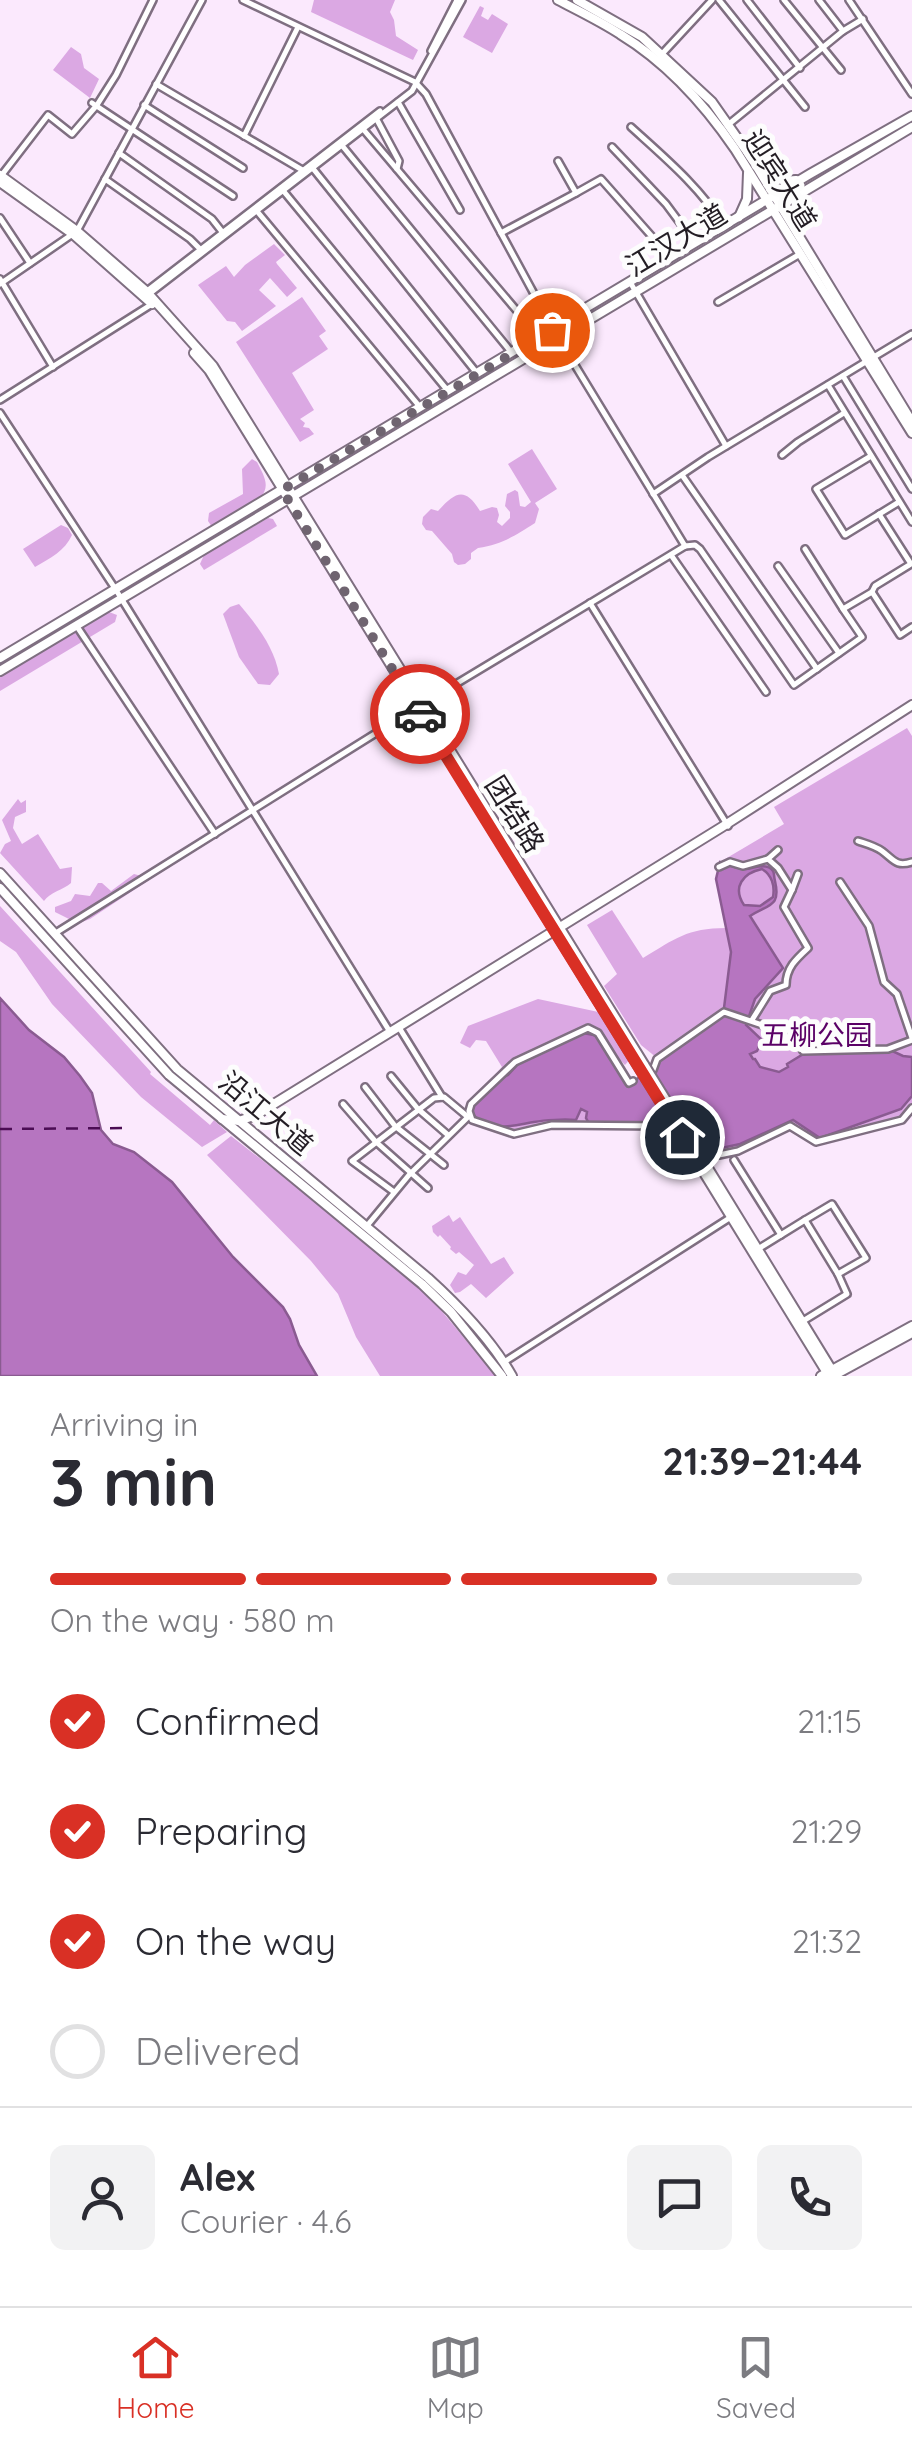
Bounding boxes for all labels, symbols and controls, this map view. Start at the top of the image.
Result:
street label: 迎宾大道 [736,123,825,237]
street label: 江汉大道 [619,196,733,283]
pin [510,288,595,373]
icon: bag [525,303,580,358]
courier [370,664,470,764]
icon: car [393,687,448,742]
street label: 团结路 [478,769,553,859]
park label: 五柳公园 [761,1017,873,1052]
street label: 沿江大道 [212,1063,320,1162]
pin [640,1095,725,1180]
icon: home [655,1110,710,1165]
text: Arriving in [50,1404,199,1444]
text: 21:39–21:44 [662,1437,862,1485]
text: 3 min [50,1441,217,1522]
text: On the way · 580 m [50,1600,335,1640]
icon: check [50,1694,105,1749]
text: Confirmed [135,1697,320,1745]
text: 21:15 [797,1701,862,1741]
icon: check [50,1804,105,1859]
text: Preparing [135,1807,307,1855]
text: 21:29 [791,1811,862,1851]
icon: check [50,1914,105,1969]
text: On the way [135,1917,336,1965]
text: 21:32 [792,1921,862,1961]
text: Delivered [135,2027,301,2075]
button: person [50,2145,155,2250]
button: chat [627,2145,732,2250]
button: phone [757,2145,862,2250]
text: Alex [180,2153,255,2201]
text: Courier · 4.6 [180,2201,352,2241]
tab: Home [116,2330,195,2425]
tab: Map [427,2330,484,2425]
tab: Saved [716,2330,796,2425]

